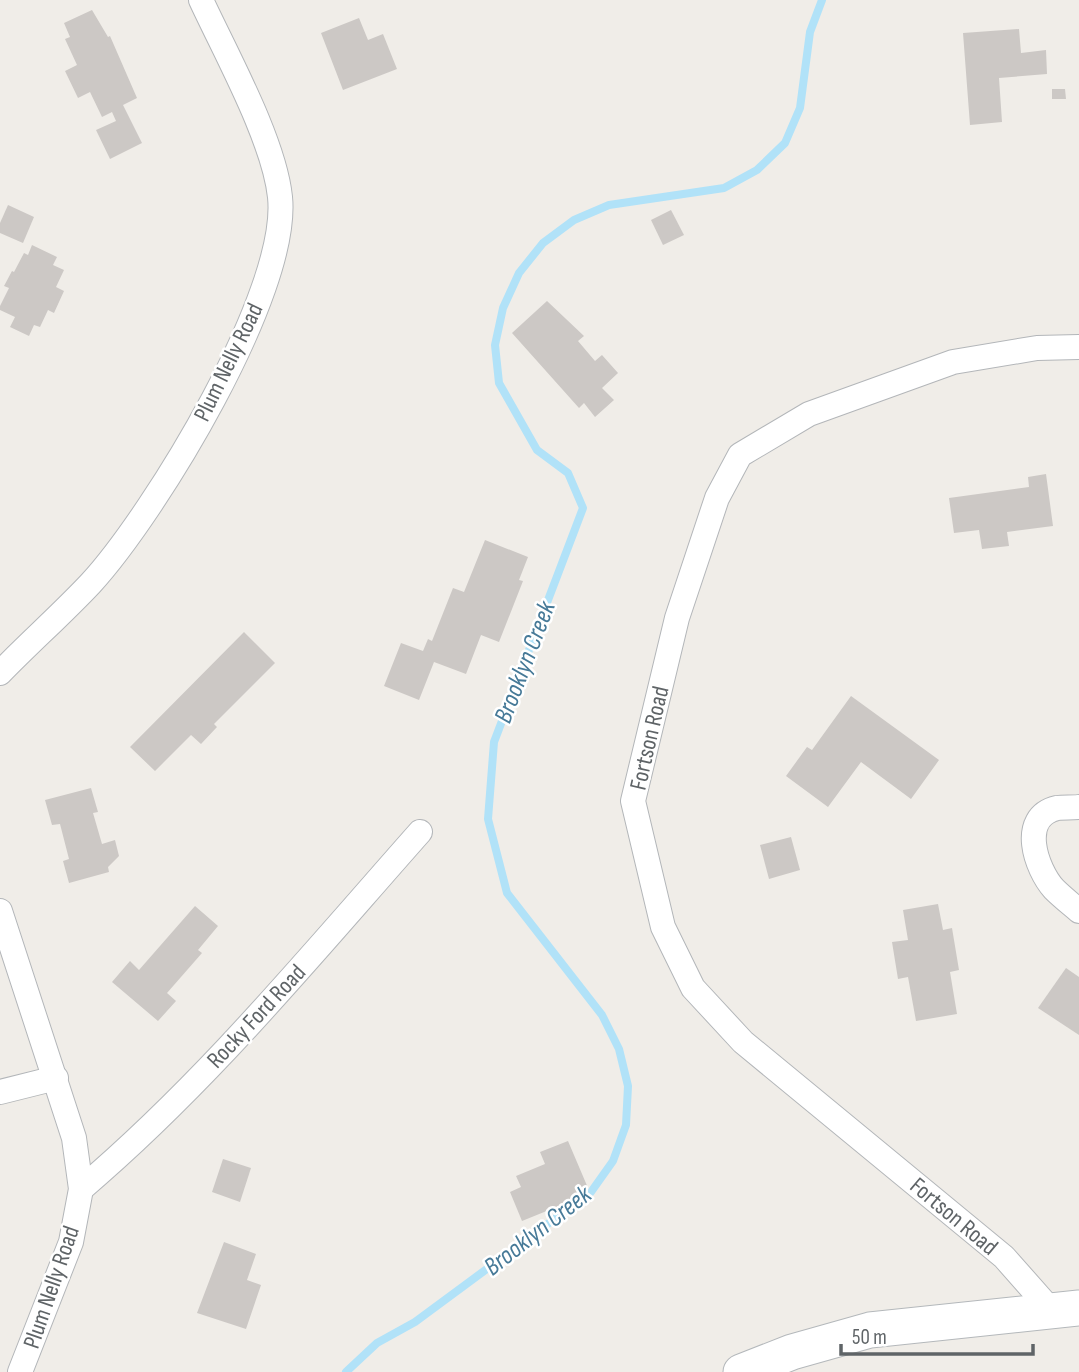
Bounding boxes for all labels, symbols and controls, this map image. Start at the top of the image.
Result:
street label: Plum Nelly Road [187,298,269,426]
water label: Brooklyn Creek [488,596,563,728]
street label: Fortson Road [623,683,676,793]
street label: Rocky Ford Road [201,958,312,1074]
street label: Fortson Road [904,1171,1003,1261]
water label: Brooklyn Creek [478,1179,599,1283]
street label: Plum Nelly Road [17,1222,86,1352]
scale bar [841,1312,1034,1356]
text: 50 m [852,1325,887,1350]

